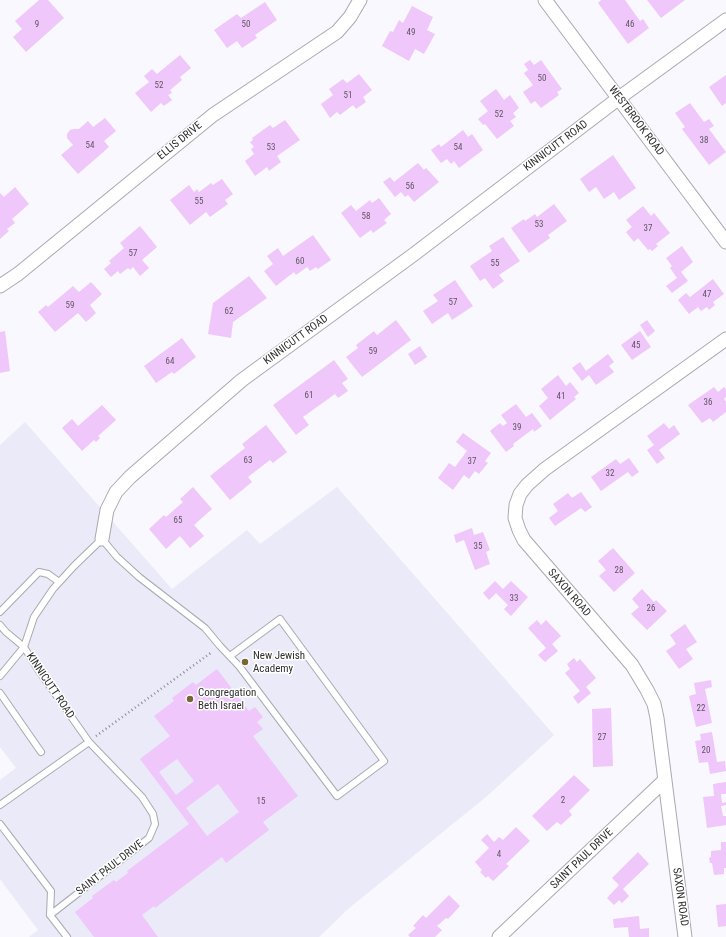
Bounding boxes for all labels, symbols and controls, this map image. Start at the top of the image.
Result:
house number: 9 [35,20,39,30]
house number: 50 [242,20,250,30]
house number: 46 [626,20,634,30]
house number: 49 [407,28,415,38]
house number: 50 [538,74,546,84]
house number: 52 [155,81,163,91]
street label: WESTBROOK ROAD [606,84,666,158]
house number: 51 [344,91,352,101]
house number: 52 [495,110,503,120]
street label: KINNICUTT ROAD [521,118,591,174]
street label: ELLIS DRIVE [155,119,205,163]
house number: 38 [700,136,708,146]
house number: 54 [86,141,94,151]
house number: 53 [267,143,275,153]
house number: 54 [454,143,462,153]
house number: 56 [406,182,414,192]
house number: 55 [195,197,203,207]
house number: 58 [362,212,370,222]
house number: 53 [535,220,543,230]
house number: 37 [644,224,652,234]
house number: 57 [129,249,137,259]
house number: 60 [296,257,304,267]
house number: 55 [491,259,499,269]
house number: 47 [703,290,711,300]
house number: 57 [449,298,457,308]
house number: 59 [66,301,74,311]
house number: 62 [225,307,233,317]
street label: KINNICUTT ROAD [261,312,331,368]
house number: 45 [632,341,640,351]
house number: 59 [369,347,377,357]
house number: 64 [166,357,174,367]
house number: 61 [305,391,313,401]
house number: 41 [557,392,565,402]
house number: 36 [704,398,712,408]
house number: 39 [513,423,521,433]
house number: 63 [244,456,252,466]
house number: 37 [468,457,476,467]
house number: 32 [606,469,614,479]
house number: 65 [174,516,182,526]
house number: 35 [474,542,482,552]
street label: SAXON ROAD [545,566,593,620]
house number: 28 [615,566,623,576]
house number: 33 [510,594,518,604]
house number: 26 [647,604,655,614]
place label: New Jewish Academy [253,649,305,675]
street label: KINNICUTT ROAD [23,651,77,721]
marker: New Jewish Academy [240,657,250,667]
place label: Congregation Beth Israel [198,686,256,712]
marker: Congregation Beth Israel [185,694,195,704]
house number: 22 [697,704,705,714]
house number: 27 [598,733,606,743]
house number: 20 [702,746,710,756]
house number: 2 [561,796,565,806]
house number: 15 [257,797,265,807]
street label: SAINT PAUL DRIVE [548,826,616,892]
street label: SAINT PAUL DRIVE [74,838,146,898]
house number: 4 [497,850,501,860]
street label: SAXON ROAD [669,867,691,927]

